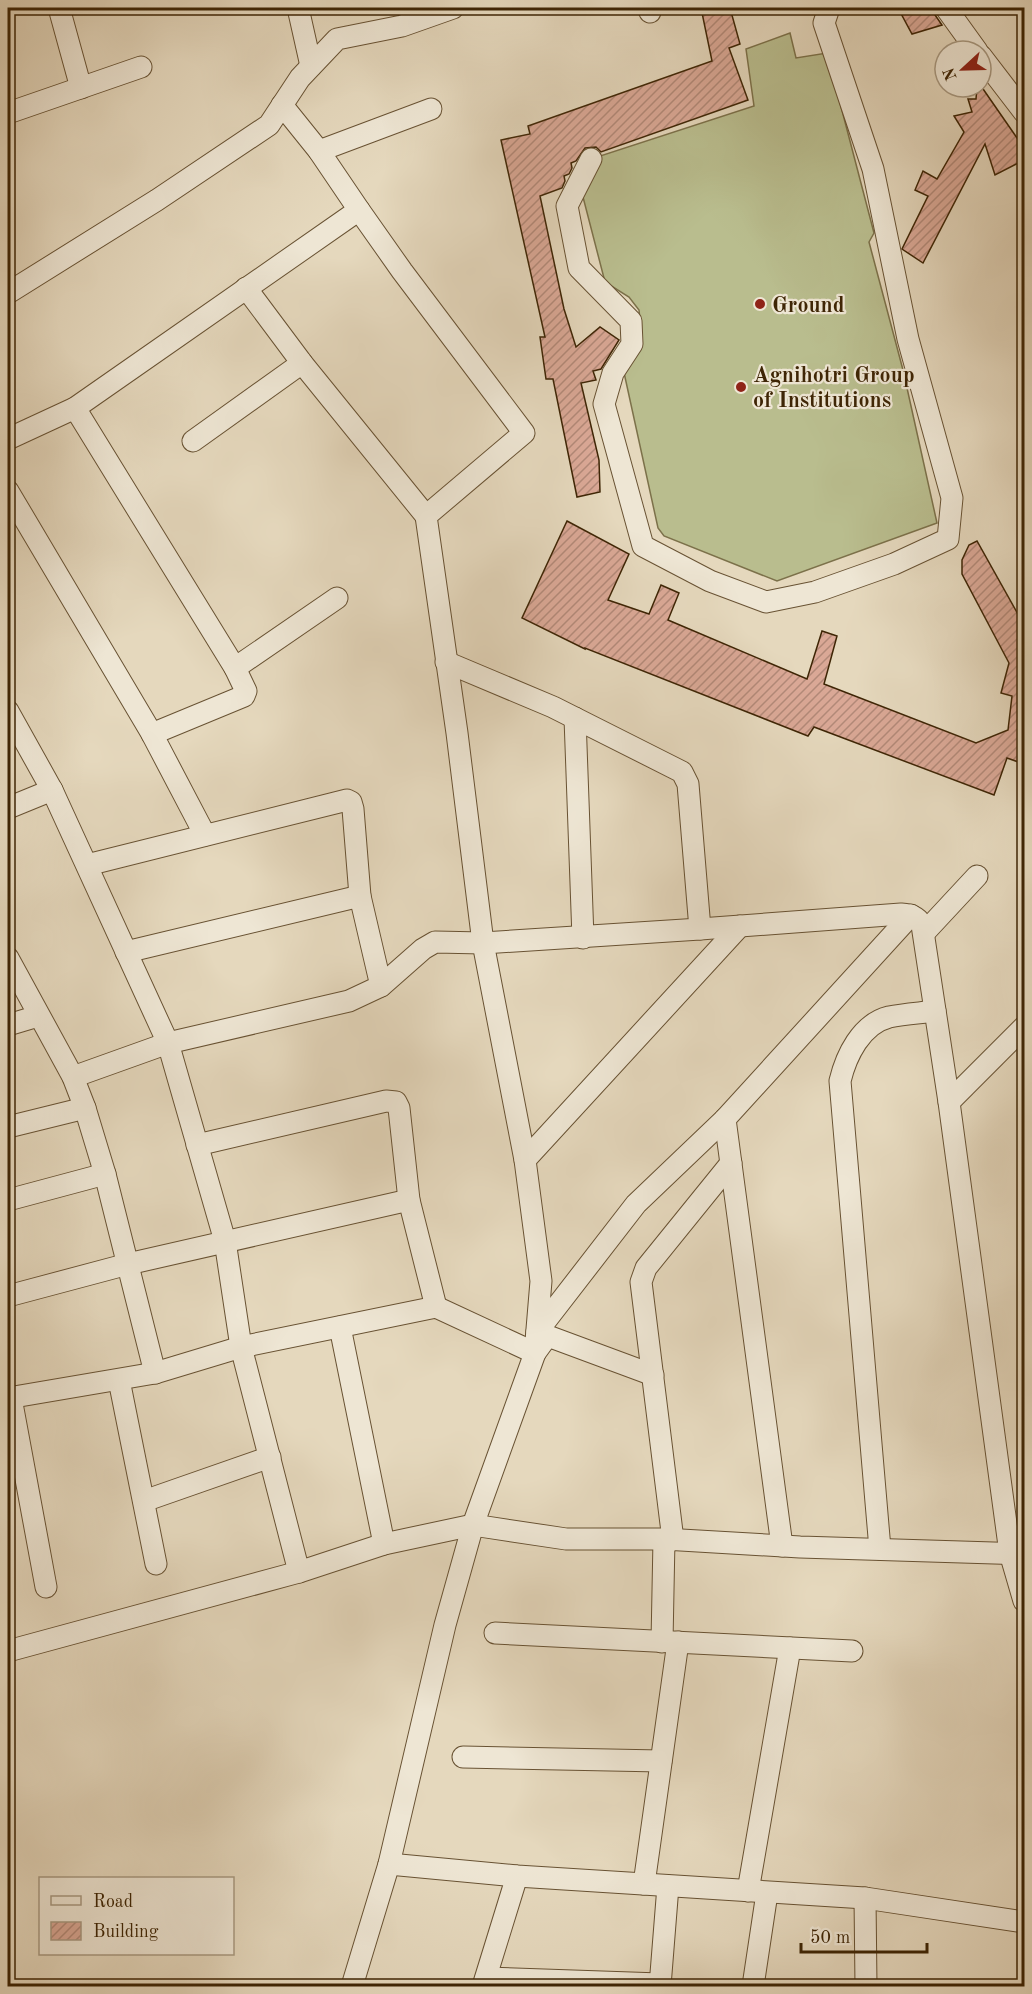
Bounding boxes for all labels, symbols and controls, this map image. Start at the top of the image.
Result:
north arrow [933,39,993,99]
text: N [941,64,961,83]
place label: Ground [772,295,845,317]
marker: Ground [753,297,767,311]
place label: Agnihotri Group of Institutions [753,365,915,412]
marker: Agnihotri Group of Institutions [734,380,748,394]
legend [39,1877,234,1955]
text: Road [93,1893,133,1911]
scale bar [801,1916,927,1954]
text: Building [93,1923,159,1941]
text: 50 m [810,1929,850,1947]

